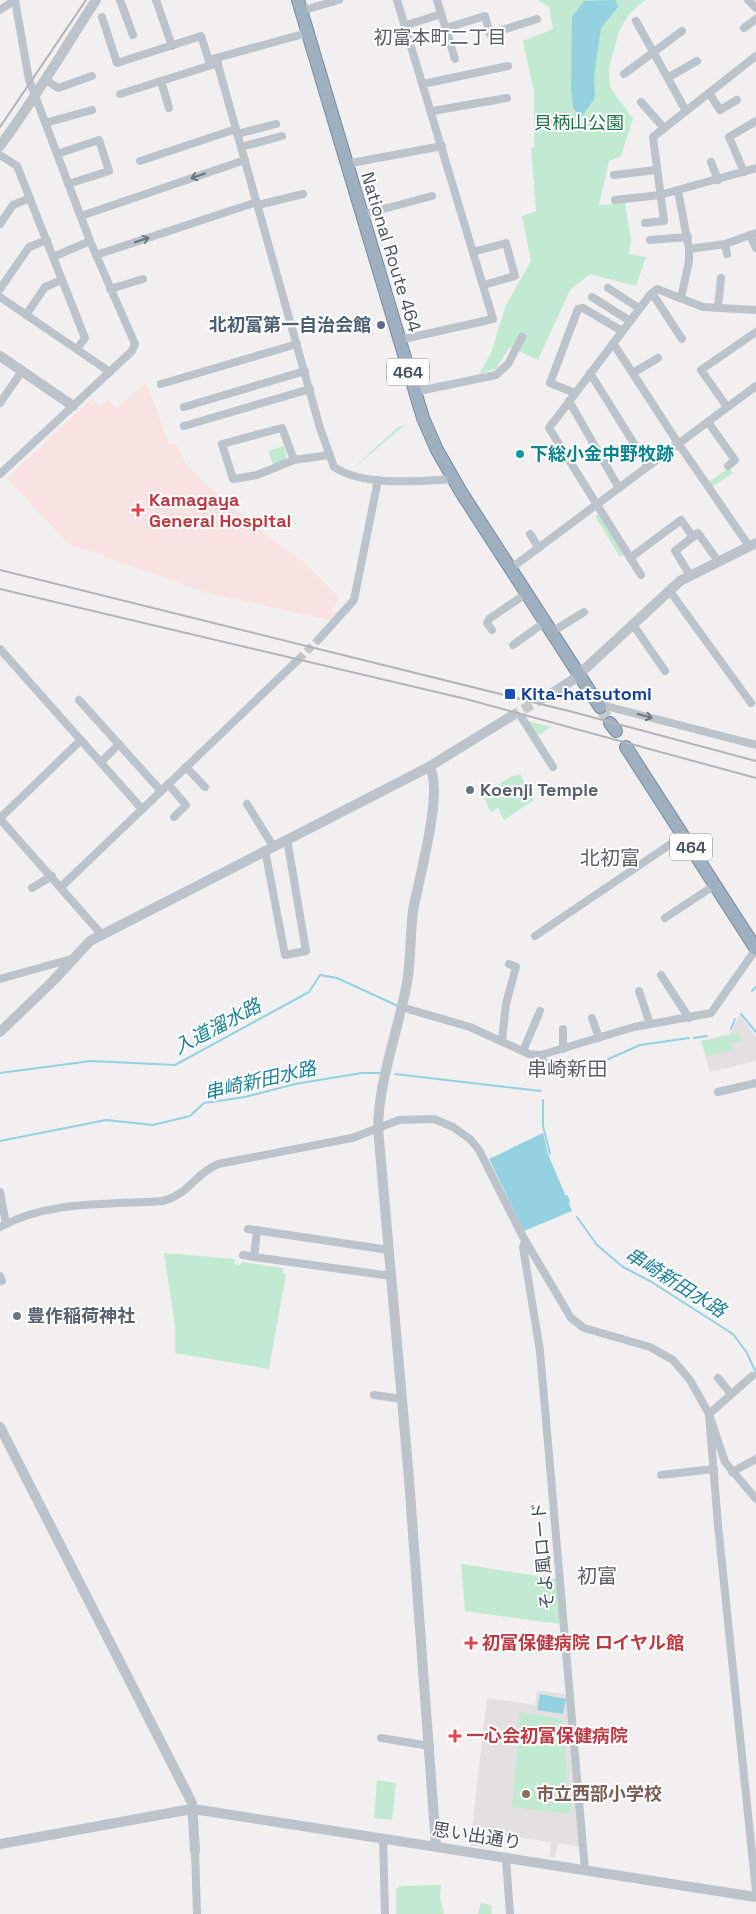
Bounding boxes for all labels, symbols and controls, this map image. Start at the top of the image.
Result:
district label: 初富本町二丁目 [373,25,507,50]
park label: 貝柄山公園 [534,111,624,134]
street label: National Route 464 [356,169,427,335]
one-way arrow [191,171,207,181]
one-way arrow [134,234,150,244]
place label: 北初富第一自治会館 [209,313,371,336]
marker: 北初富第一自治会館 [375,319,387,331]
road number: 464 [387,358,429,386]
place label: 下総小金中野牧跡 [530,442,674,465]
marker: 下総小金中野牧跡 [514,448,526,460]
place label: Kamagaya General Hospital [149,488,291,532]
marker: Kamagaya General Hospital [131,503,145,517]
place label: Kita-hatsutomi [521,682,652,705]
marker: Kita-hatsutomi [503,687,517,701]
one-way arrow [637,712,653,721]
place label: Koenji Temple [480,778,598,801]
marker: Koenji Temple [464,784,476,796]
road number: 464 [670,834,712,860]
district label: 北初富 [580,845,640,871]
water label: 入道溜水路 [169,992,267,1060]
water label: 串崎新田水路 [202,1055,320,1105]
district label: 串崎新田 [527,1056,607,1082]
water label: 串崎新田水路 [621,1242,732,1324]
place label: 豊作稲荷神社 [27,1304,135,1327]
marker: 豊作稲荷神社 [11,1310,23,1322]
street label: そよ風ロード [526,1501,559,1611]
district label: 初富 [577,1563,617,1589]
place label: 初富保健病院 ロイヤル館 [482,1631,684,1654]
marker: 初富保健病院 ロイヤル館 [464,1636,478,1650]
place label: 一心会初富保健病院 [466,1724,628,1747]
marker: 一心会初富保健病院 [448,1729,462,1743]
place label: 市立西部小学校 [536,1782,662,1805]
marker: 市立西部小学校 [520,1788,532,1800]
street label: 思い出通り [431,1817,523,1854]

